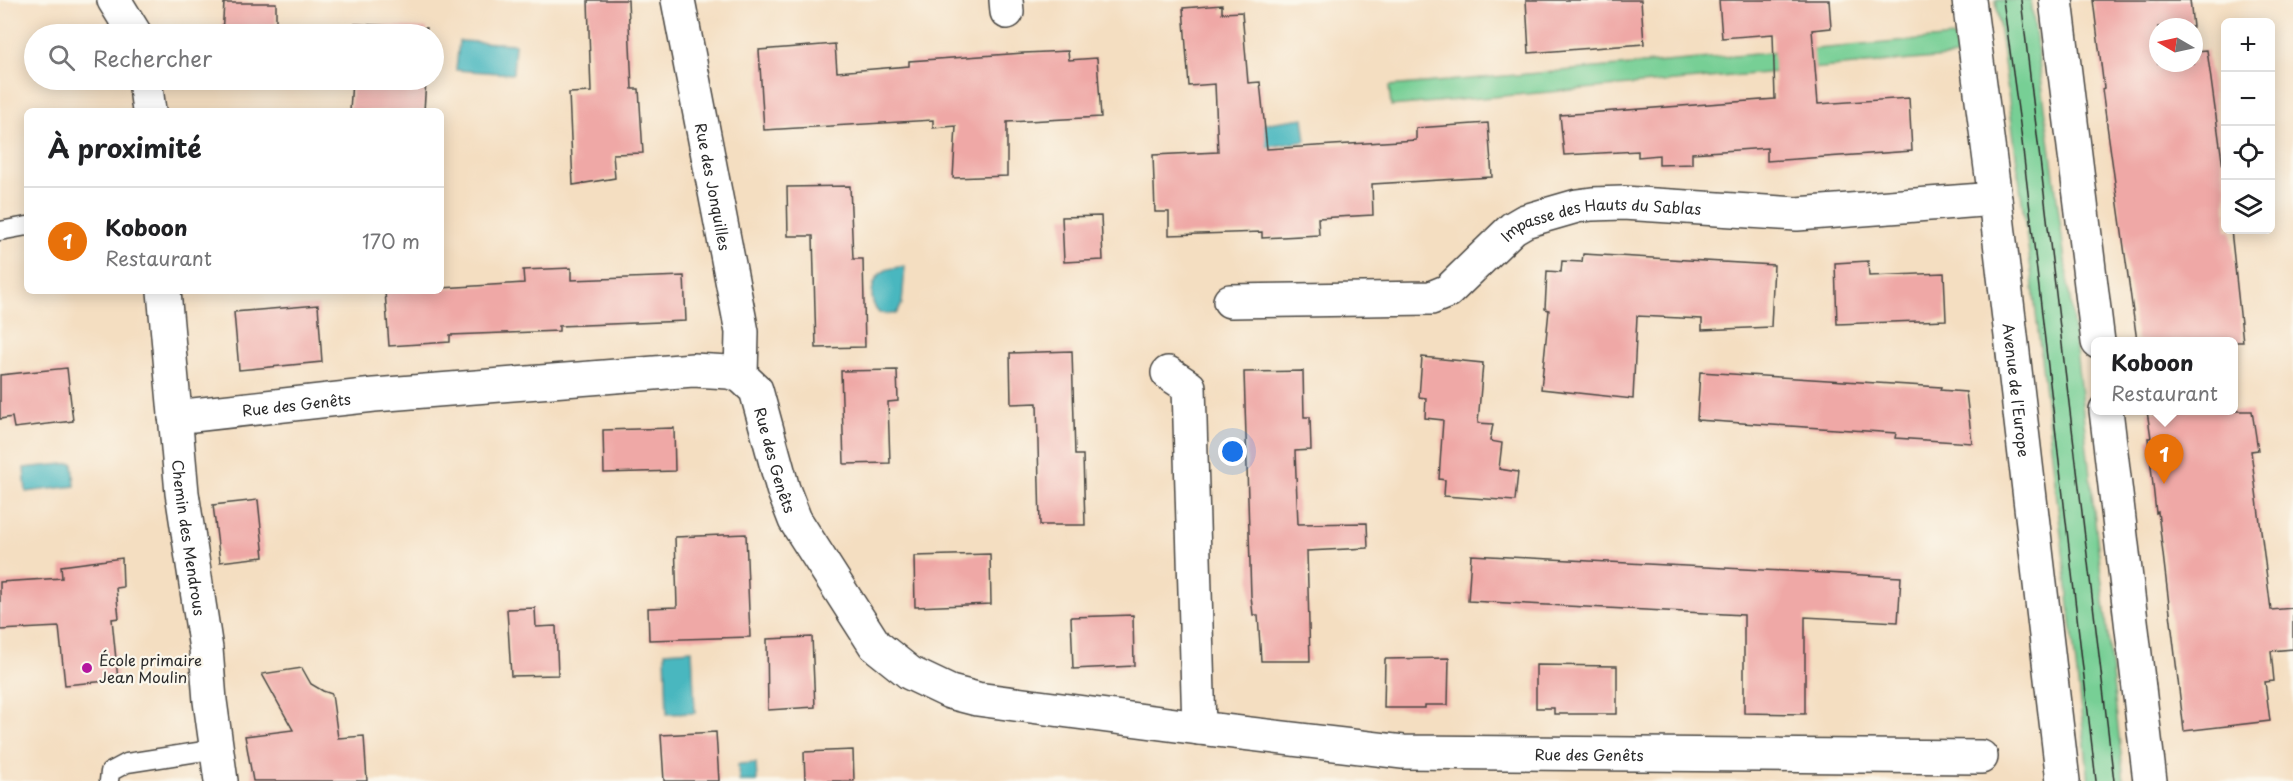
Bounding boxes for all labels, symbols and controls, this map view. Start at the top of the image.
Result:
north arrow [2149,18,2203,72]
map controls [2221,18,2275,234]
button: + [2221,18,2275,72]
search box [24,24,444,90]
icon: search [45,41,78,74]
text: Rechercher [93,41,212,74]
button: − [2221,72,2275,126]
street label: Rue des Jonquilles [690,121,738,252]
button: locate [2221,126,2275,180]
text: À proximité [48,128,202,167]
button: layers [2221,180,2275,234]
street label: Impasse des Hauts du Sablas [1495,191,1702,246]
text: Koboon [105,210,187,243]
text: 1 [63,226,72,256]
text: 170 m [362,226,420,256]
text: Restaurant [105,243,212,273]
street label: Avenue de l'Europe [1998,322,2037,458]
popup [2091,337,2238,415]
text: Koboon [2111,345,2194,378]
text: Restaurant [2111,378,2218,408]
street label: Rue des Genêts [241,386,352,421]
street label: Rue des Genêts [750,404,803,516]
pin: 1 [2144,434,2184,484]
your location [1218,437,1247,466]
street label: Chemin des Mendrous [168,459,212,617]
place label: École primaire Jean Moulin [99,648,202,688]
marker: École primaire Jean Moulin [80,661,94,675]
street label: Rue des Genêts [1534,742,1644,766]

